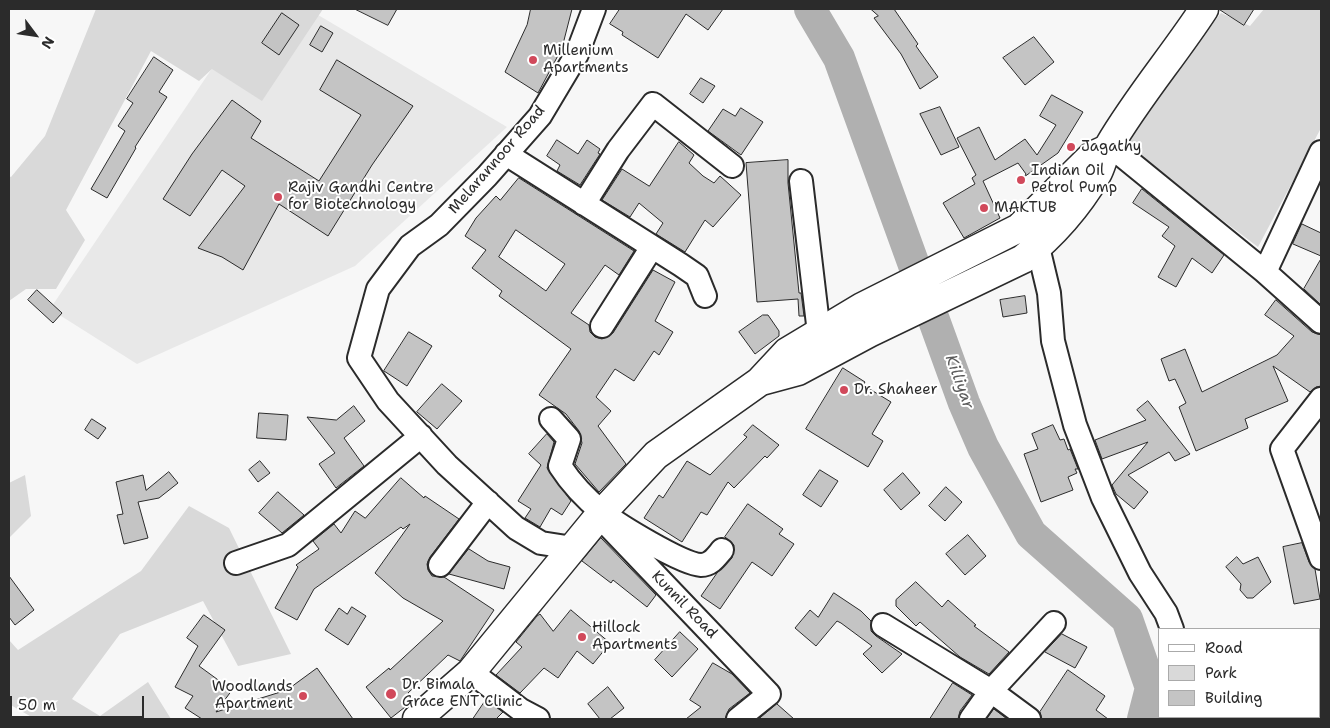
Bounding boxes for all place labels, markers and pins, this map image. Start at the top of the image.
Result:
place label: Millenium Apartments [543,42,629,77]
marker: Millenium Apartments [527,54,539,66]
place label: Jagathy [1081,138,1141,156]
marker: Jagathy [1065,141,1077,153]
place label: Indian Oil Petrol Pump [1031,162,1117,197]
marker: Indian Oil Petrol Pump [1015,174,1027,186]
place label: Rajiv Gandhi Centre for Biotechnology [288,179,434,214]
marker: Rajiv Gandhi Centre for Biotechnology [272,191,284,203]
place label: MAKTUB [994,199,1057,217]
marker: MAKTUB [978,202,990,214]
place label: Dr. Shaheer [854,381,938,399]
marker: Dr. Shaheer [838,384,850,396]
place label: Hillock Apartments [592,619,678,654]
marker: Hillock Apartments [576,631,588,643]
place label: Dr. Bimala Grace ENT Clinic [402,676,522,711]
place label: Woodlands Apartment [212,678,293,713]
marker: Dr. Bimala Grace ENT Clinic [384,687,398,701]
marker: Woodlands Apartment [297,690,309,702]

